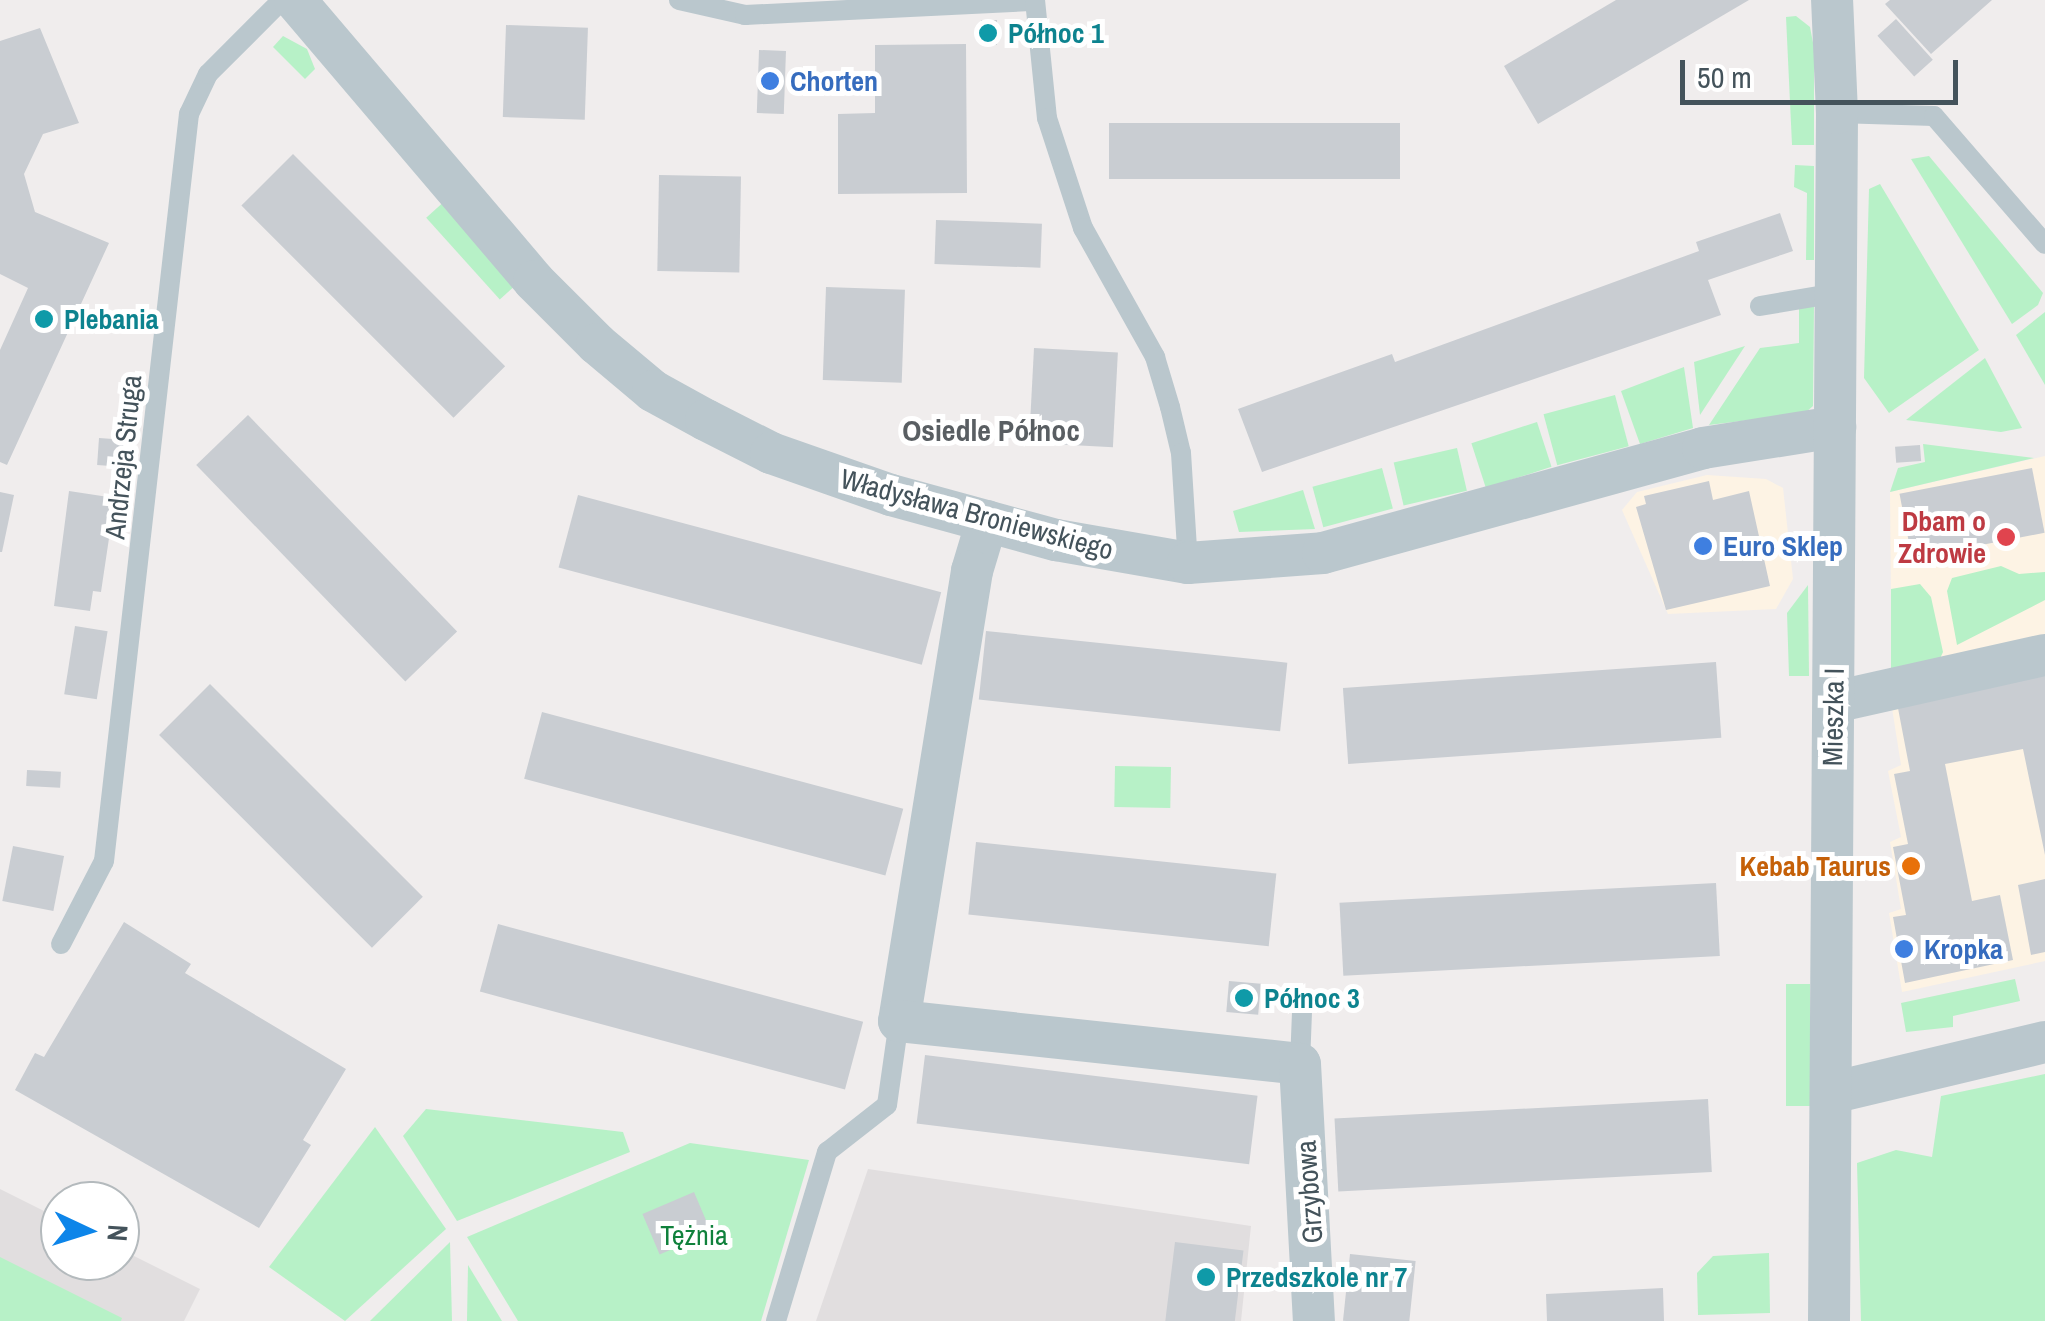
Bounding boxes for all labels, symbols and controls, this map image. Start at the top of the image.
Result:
place label: Północ 1 [1008,16,1104,50]
marker: Północ 1 [977,22,999,44]
scale bar [1685,40,1962,102]
text: 50 m [1697,57,1752,97]
place label: Chorten [790,64,878,98]
marker: Chorten [759,70,781,92]
place label: Plebania [64,302,158,336]
marker: Plebania [33,308,55,330]
street label: Andrzeja Struga [98,373,148,541]
district label: Osiedle Północ [902,412,1080,448]
street label: Władysława Broniewskiego [837,461,1117,567]
place label: Dbam o Zdrowie [1898,504,1986,570]
marker: Dbam o Zdrowie [1995,526,2017,548]
place label: Euro Sklep [1723,529,1843,563]
marker: Euro Sklep [1692,535,1714,557]
street label: Mieszka I [1815,668,1851,766]
place label: Kebab Taurus [1740,849,1891,883]
marker: Kebab Taurus [1900,855,1922,877]
place label: Kropka [1924,932,2003,966]
marker: Kropka [1893,938,1915,960]
place label: Północ 3 [1264,981,1360,1015]
marker: Północ 3 [1233,987,1255,1009]
street label: Grzybowa [1289,1139,1329,1245]
north arrow [40,1181,140,1281]
park label: Tężnia [660,1218,728,1252]
text: N [98,1223,137,1243]
place label: Przedszkole nr 7 [1226,1260,1407,1294]
marker: Przedszkole nr 7 [1195,1266,1217,1288]

